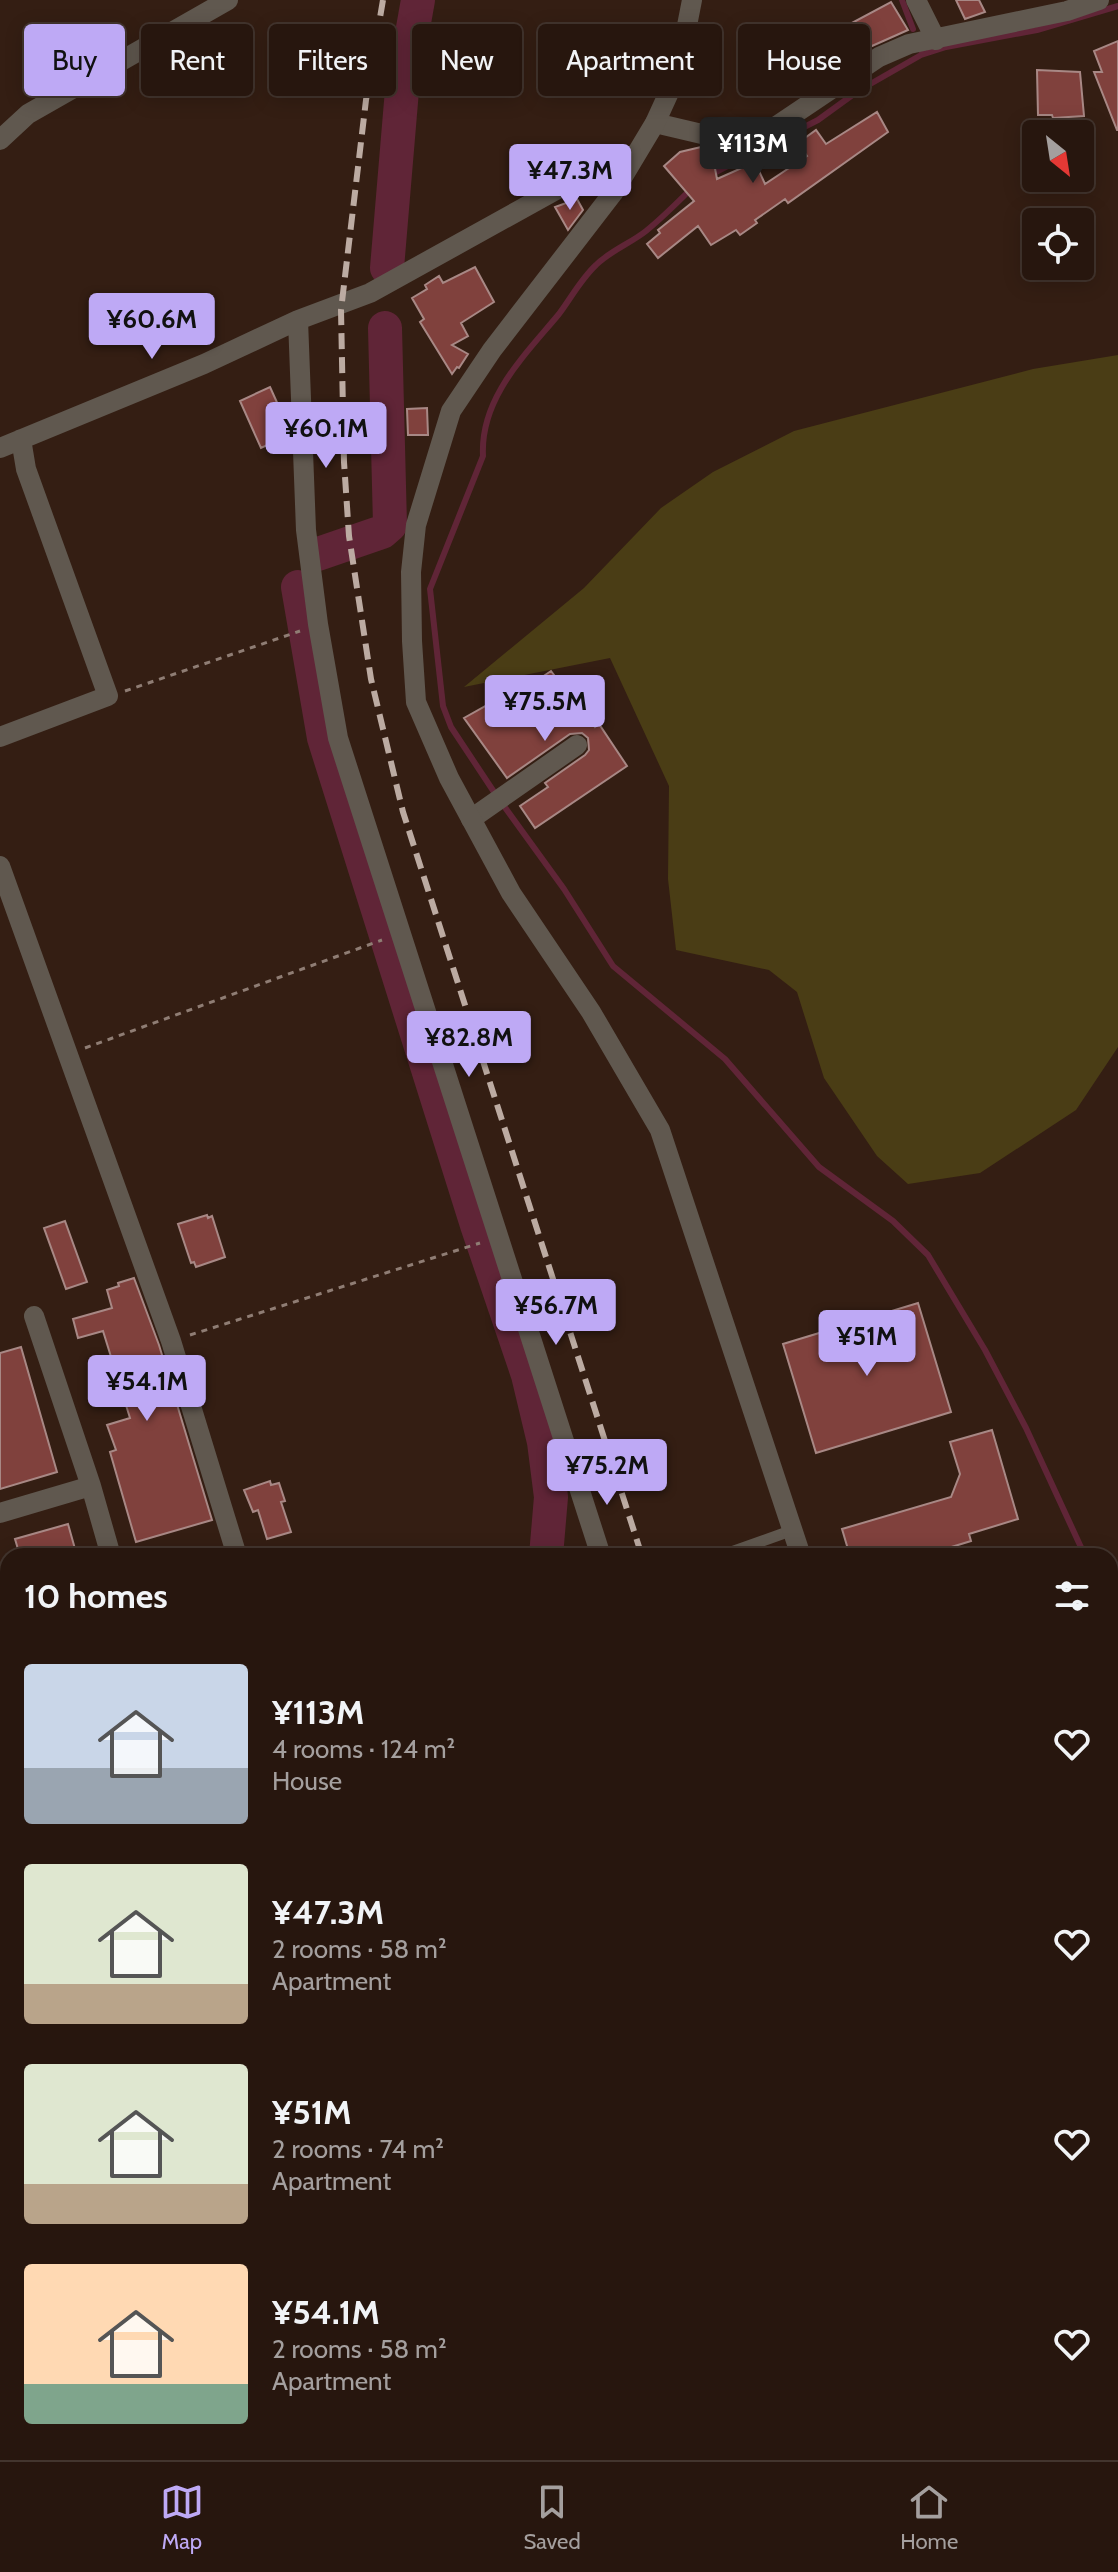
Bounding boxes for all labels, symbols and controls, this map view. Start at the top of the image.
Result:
chip: Buy [24,24,125,96]
chip: Rent [141,24,253,96]
chip: Filters [269,24,396,96]
chip: New [412,24,522,96]
chip: Apartment [538,24,722,96]
chip: House [738,24,870,96]
pin: ¥113M [697,117,809,185]
north arrow [1022,120,1094,192]
map controls [1022,120,1094,280]
text: ¥113M [718,127,788,159]
pin: ¥47.3M [505,144,635,212]
text: ¥47.3M [527,154,613,186]
button: locate [1022,208,1094,280]
pin: ¥60.6M [87,293,217,361]
text: ¥60.6M [107,303,197,335]
pin: ¥60.1M [261,402,391,470]
text: ¥60.1M [284,412,368,444]
pin: ¥75.5M [480,675,610,743]
text: ¥75.5M [503,685,587,717]
pin: ¥82.8M [404,1011,534,1079]
text: ¥82.8M [425,1021,513,1053]
pin: ¥56.7M [491,1279,621,1347]
text: ¥56.7M [514,1289,598,1321]
pin: ¥51M [820,1310,914,1378]
text: ¥51M [837,1320,897,1352]
pin: ¥54.1M [82,1355,212,1423]
text: ¥54.1M [106,1365,188,1397]
pin: ¥75.2M [542,1439,672,1507]
text: ¥75.2M [565,1449,649,1481]
icon: filters [1050,1574,1094,1618]
text: 10 homes [24,1575,168,1617]
text: ¥113M [272,1691,364,1733]
icon: home [88,1696,184,1792]
icon: heart [1050,1722,1094,1766]
text: 4 rooms · 124 m² [272,1733,455,1765]
text: House [272,1765,342,1797]
text: ¥47.3M [272,1891,384,1933]
icon: home [88,1896,184,1992]
icon: heart [1050,1922,1094,1966]
text: 2 rooms · 58 m² [272,1933,447,1965]
text: Apartment [272,1965,391,1997]
text: ¥51M [272,2091,352,2133]
icon: home [88,2096,184,2192]
icon: heart [1050,2122,1094,2166]
text: 2 rooms · 74 m² [272,2133,444,2165]
text: Apartment [272,2165,391,2197]
text: ¥54.1M [272,2291,380,2333]
icon: home [88,2296,184,2392]
icon: heart [1050,2322,1094,2366]
text: 2 rooms · 58 m² [272,2333,447,2365]
text: Apartment [272,2365,391,2397]
tab: Map [160,2480,204,2555]
tab: Saved [523,2480,581,2555]
tab: Home [900,2480,958,2555]

